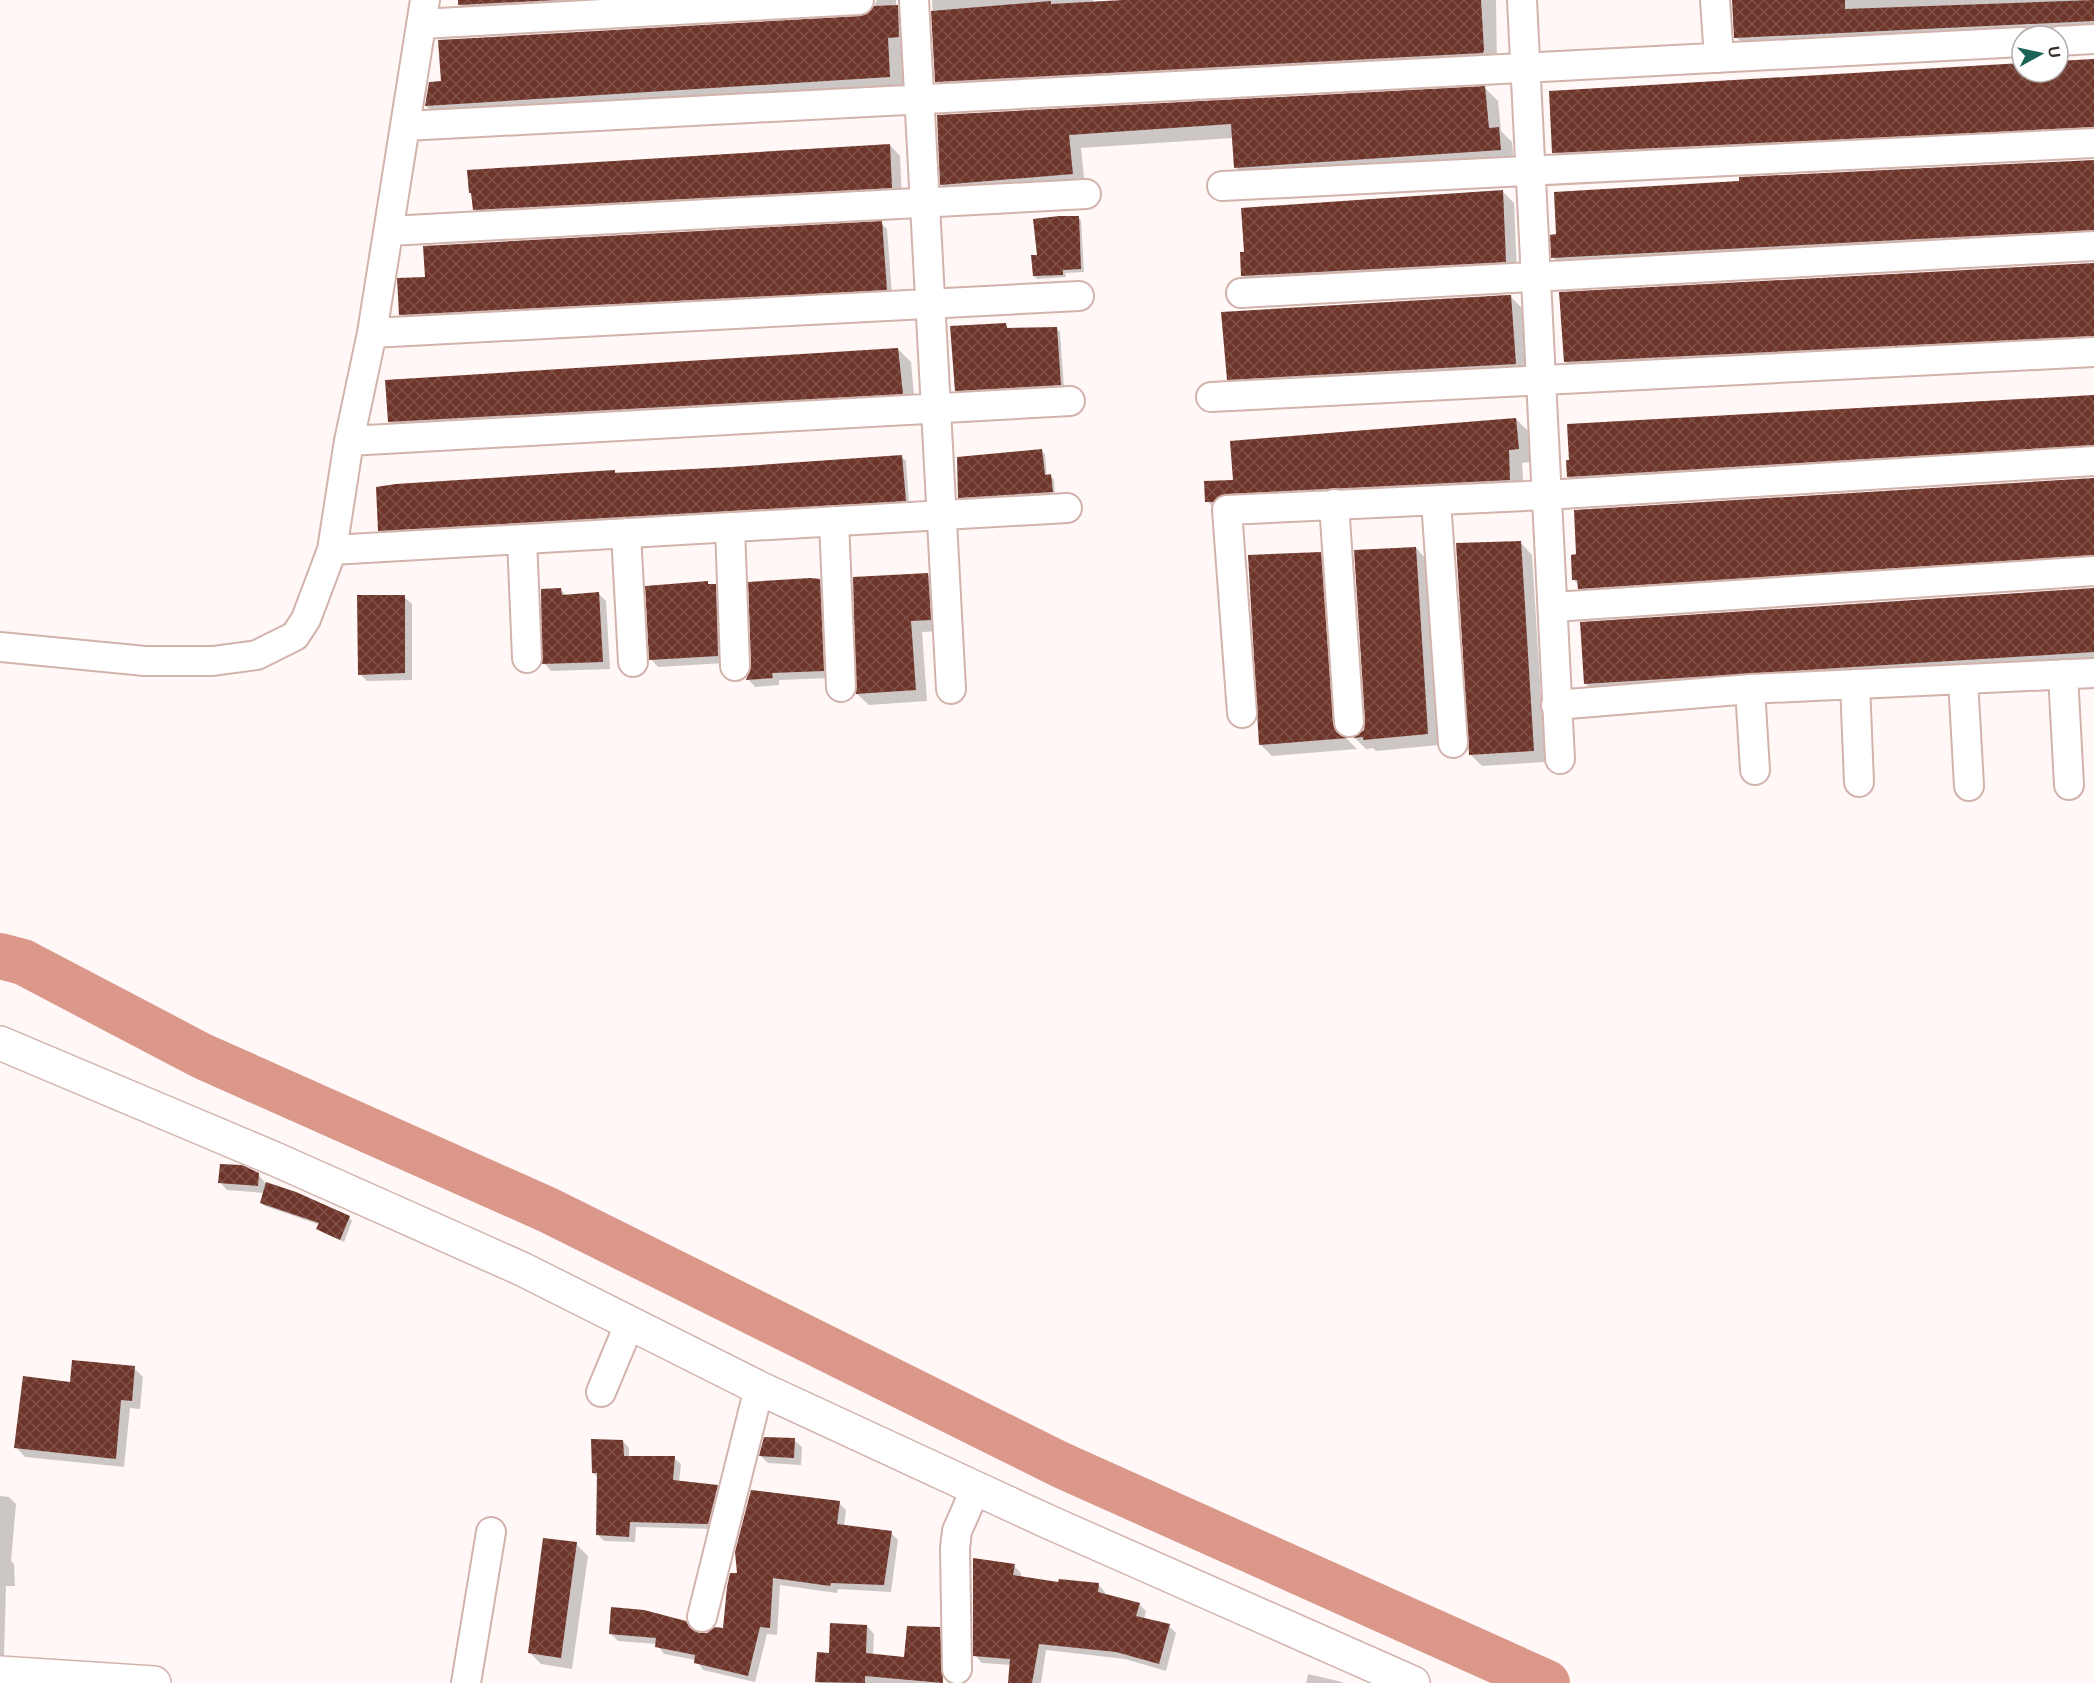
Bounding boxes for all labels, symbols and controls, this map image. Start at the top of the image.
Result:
north arrow [2010,24,2070,84]
text: U [2045,45,2064,59]

